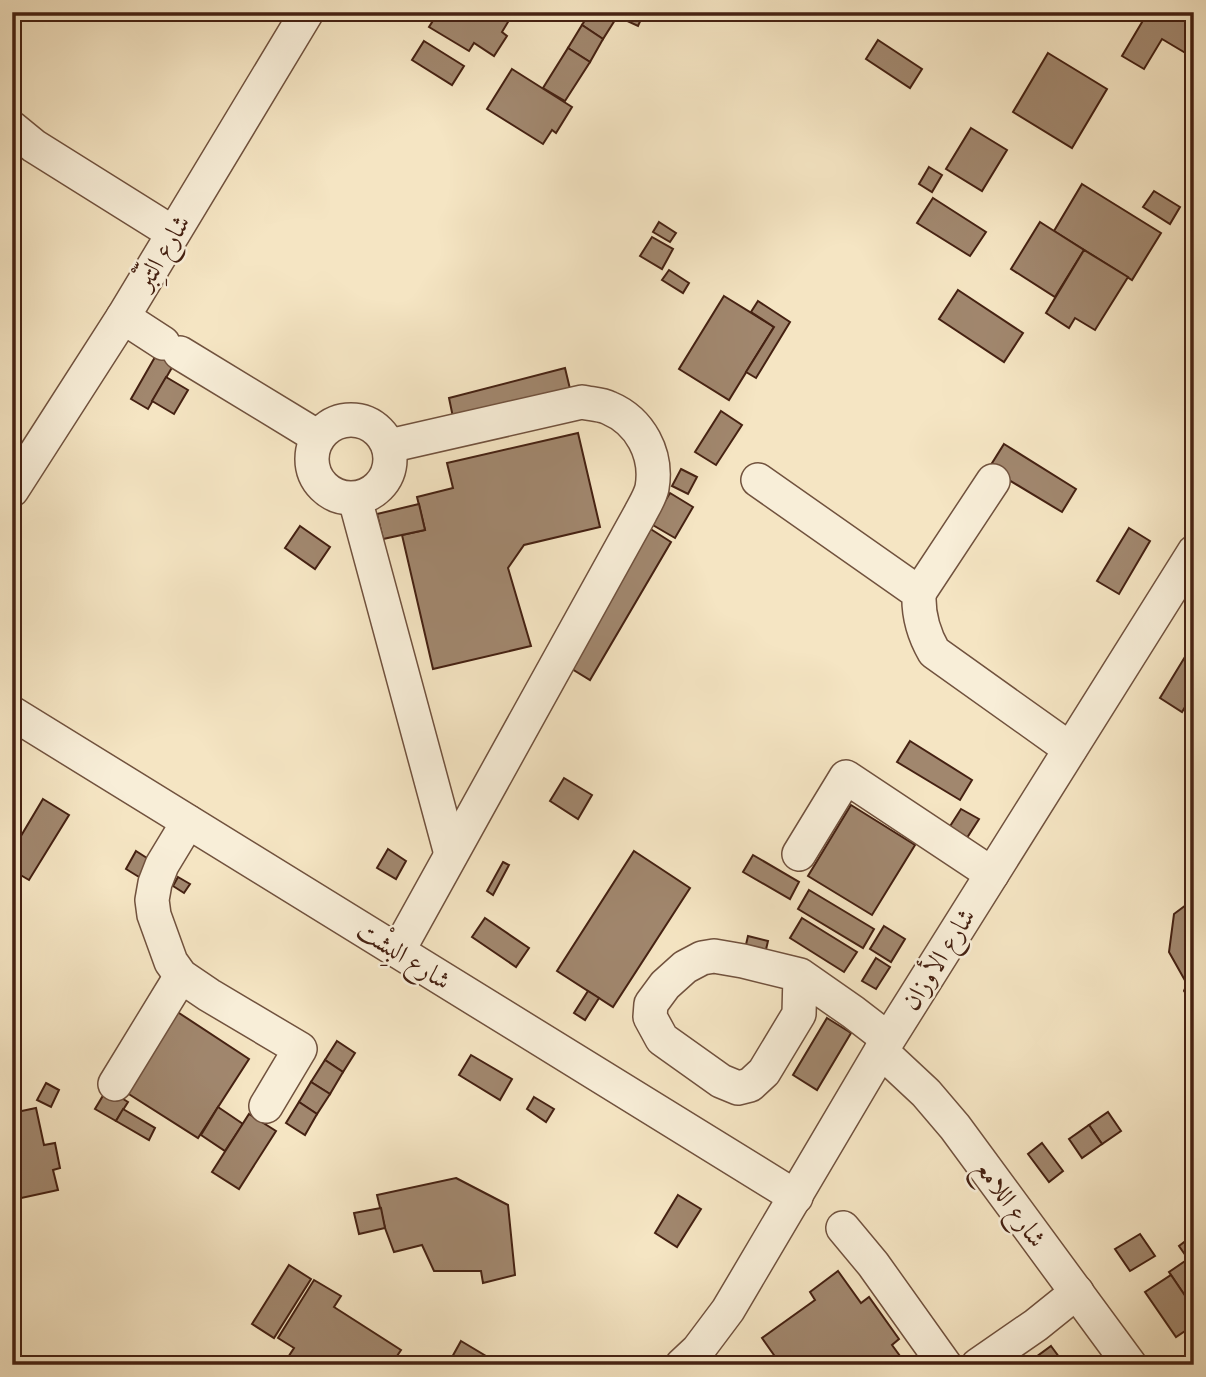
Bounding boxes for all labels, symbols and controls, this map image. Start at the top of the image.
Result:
street label: شارع التِّبْر [123,207,202,301]
street label: شارع الأوزان [892,901,987,1019]
street label: شارع البِشْت [348,911,459,1001]
street label: شارع اللامع [962,1153,1053,1258]

